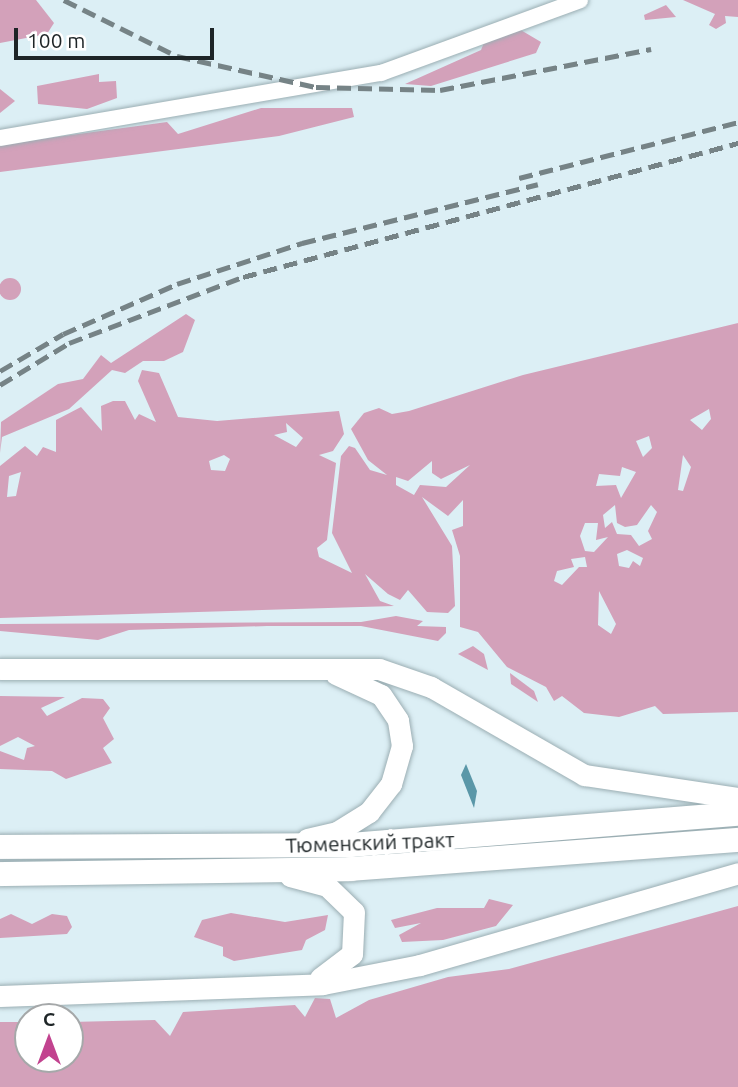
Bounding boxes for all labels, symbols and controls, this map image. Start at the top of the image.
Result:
scale bar [18,14,217,58]
text: 100 m [27,28,85,52]
street label: Тюменский тракт [285,826,455,858]
north arrow [14,1003,84,1073]
text: С [43,1008,55,1030]

